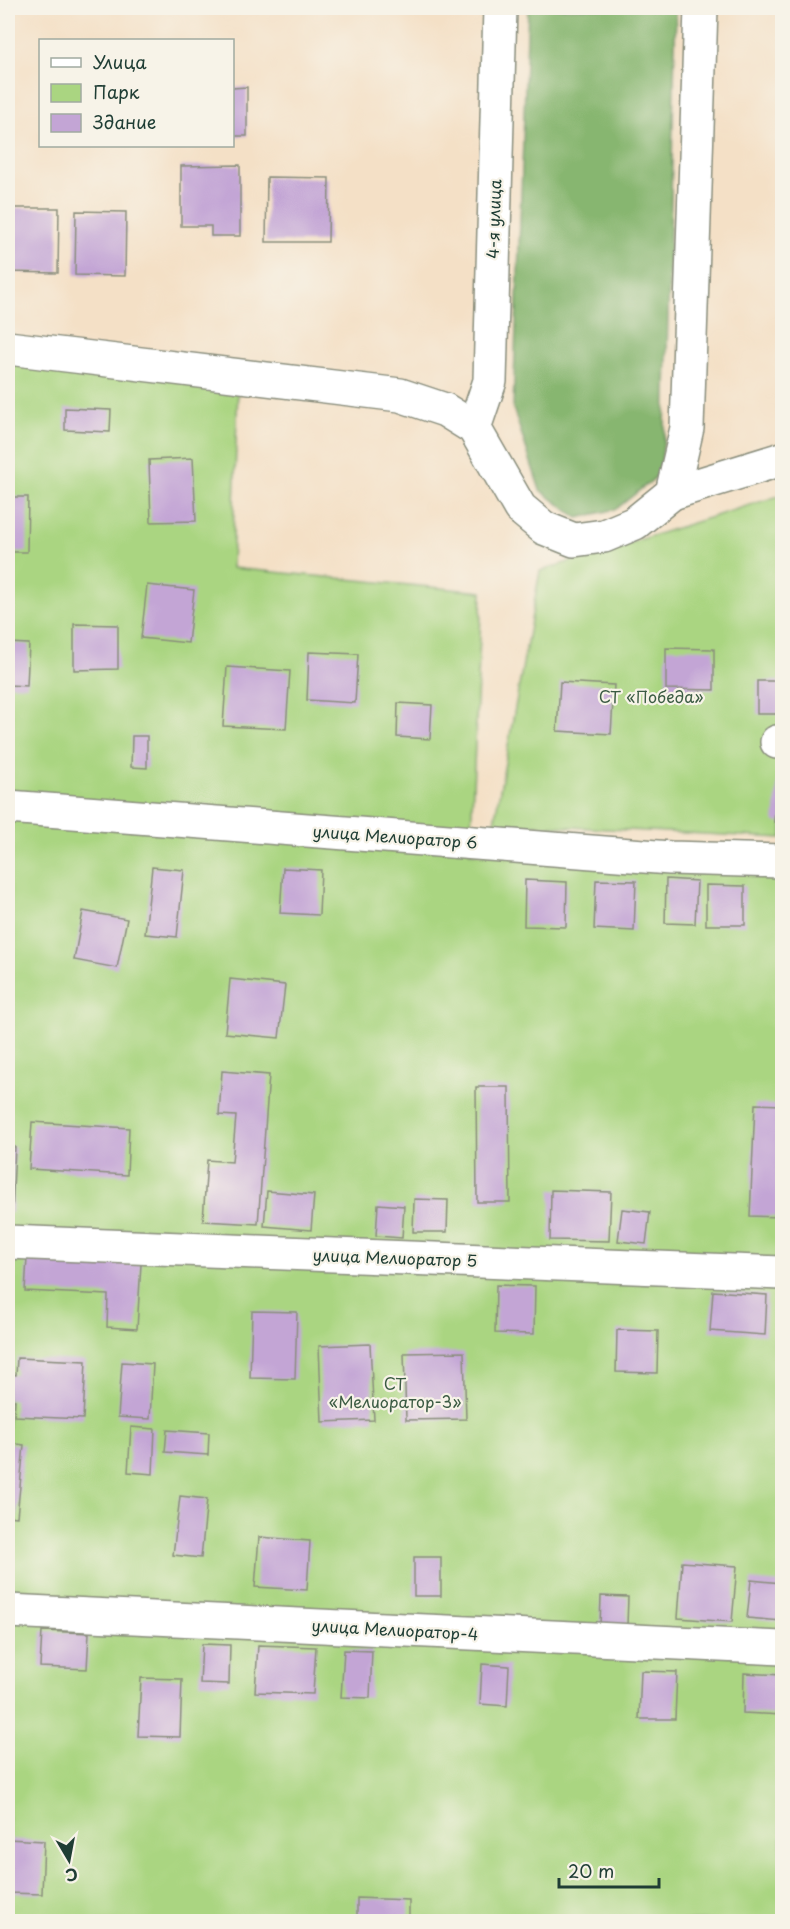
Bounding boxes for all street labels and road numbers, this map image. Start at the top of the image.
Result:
street label: 4-я улица [480,179,506,259]
street label: улица Мелиоратор 6 [312,818,478,854]
street label: улица Мелиоратор 5 [312,1242,478,1272]
street label: улица Мелиоратор-4 [311,1613,479,1645]

